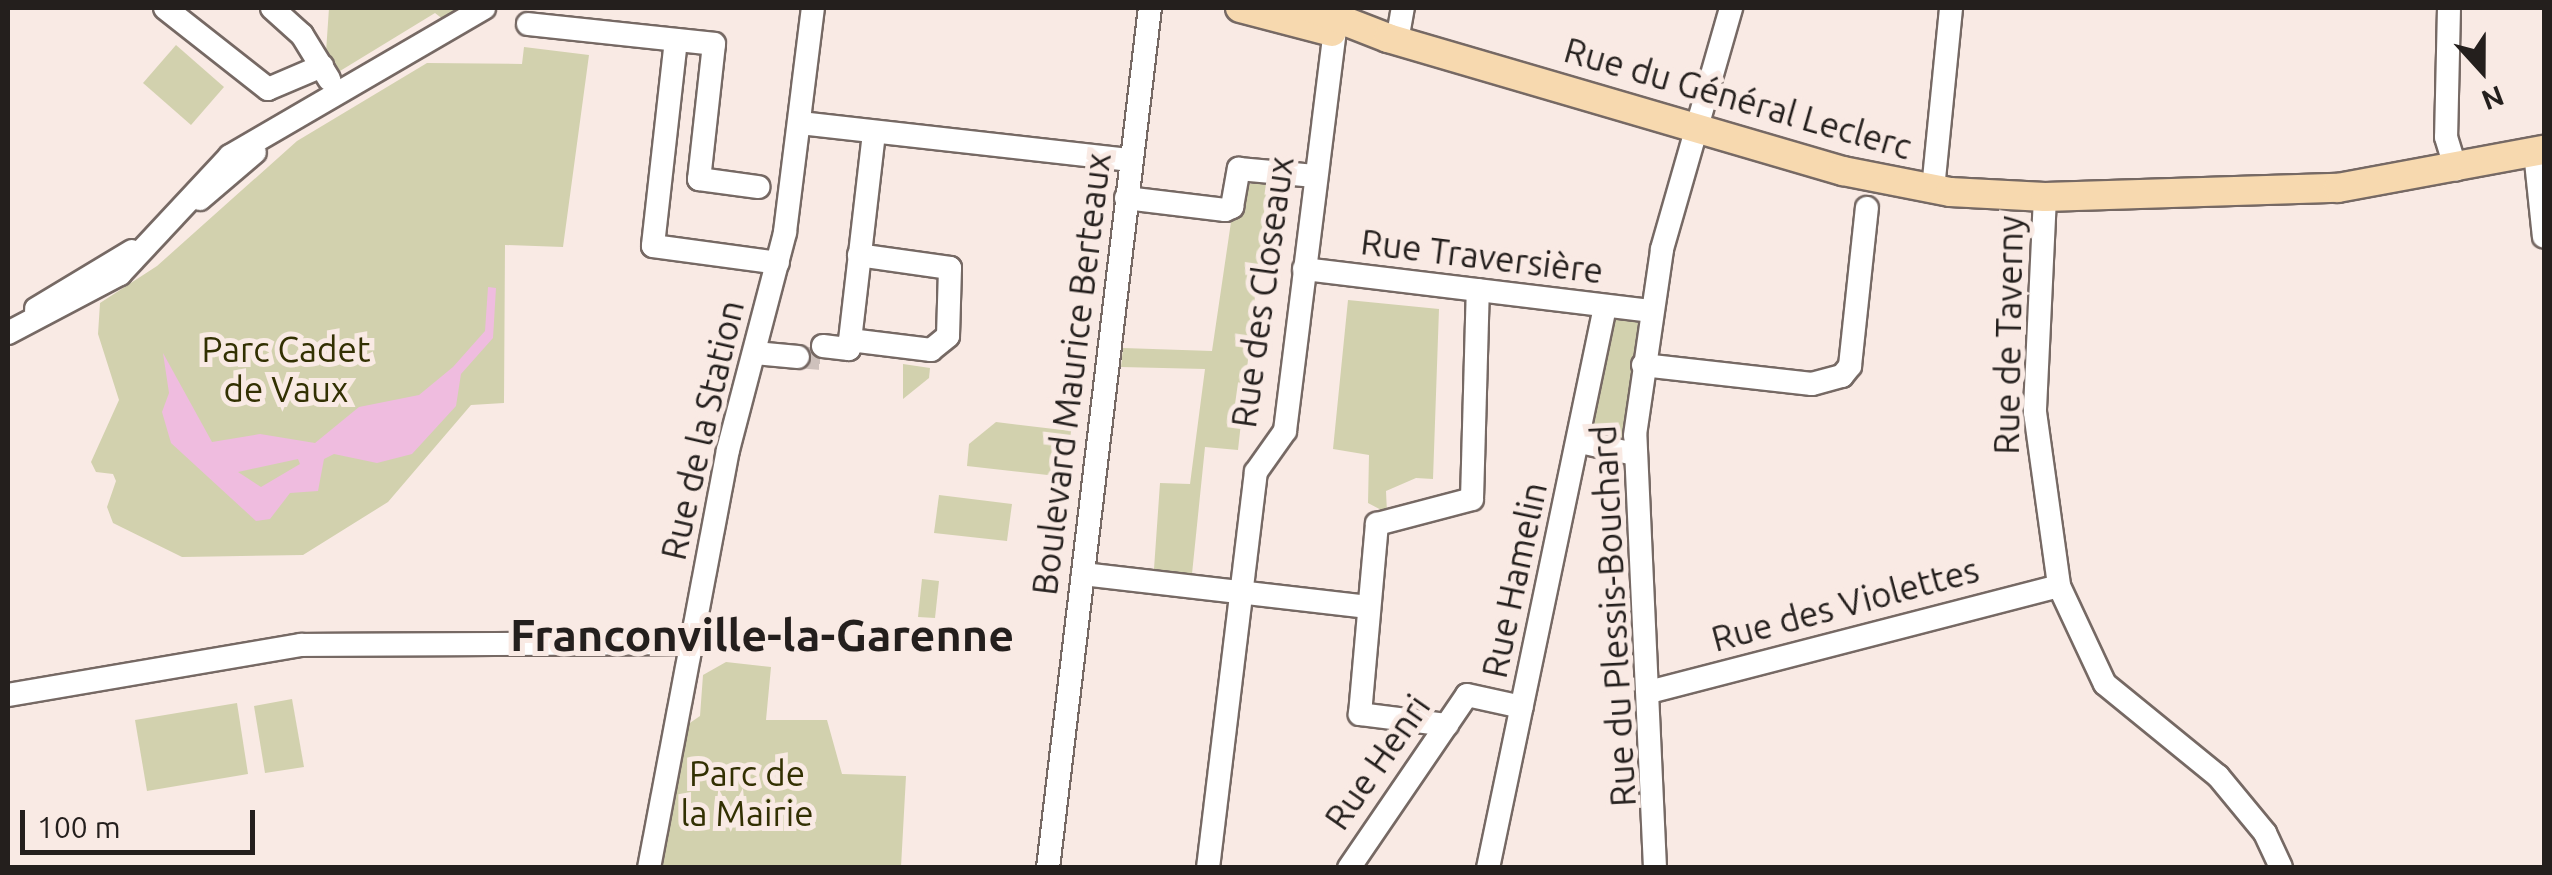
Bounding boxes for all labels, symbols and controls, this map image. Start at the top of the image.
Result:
north arrow [2432,20,2532,120]
street label: Rue du Général Leclerc [1560,28,1916,168]
text: N [2478,80,2508,117]
street label: Boulevard Maurice Berteaux [1023,151,1119,597]
street label: Rue des Closeaux [1222,154,1302,430]
street label: Rue de Taverny [1985,215,2031,455]
street label: Rue Traversière [1358,220,1606,292]
street label: Rue de la Station [652,296,752,564]
park label: Parc Cadet de Vaux [201,328,371,410]
street label: Rue du Plessis-Bouchard [1582,424,1644,808]
street label: Rue Hamelin [1473,478,1555,682]
street label: Rue des Violettes [1707,548,1983,660]
district label: Franconville-la-Garenne [510,608,1014,662]
street label: Rue Henri [1315,687,1439,837]
park label: Parc de la Mairie [680,752,814,834]
scale bar [25,790,260,852]
text: 100 m [37,810,121,844]

